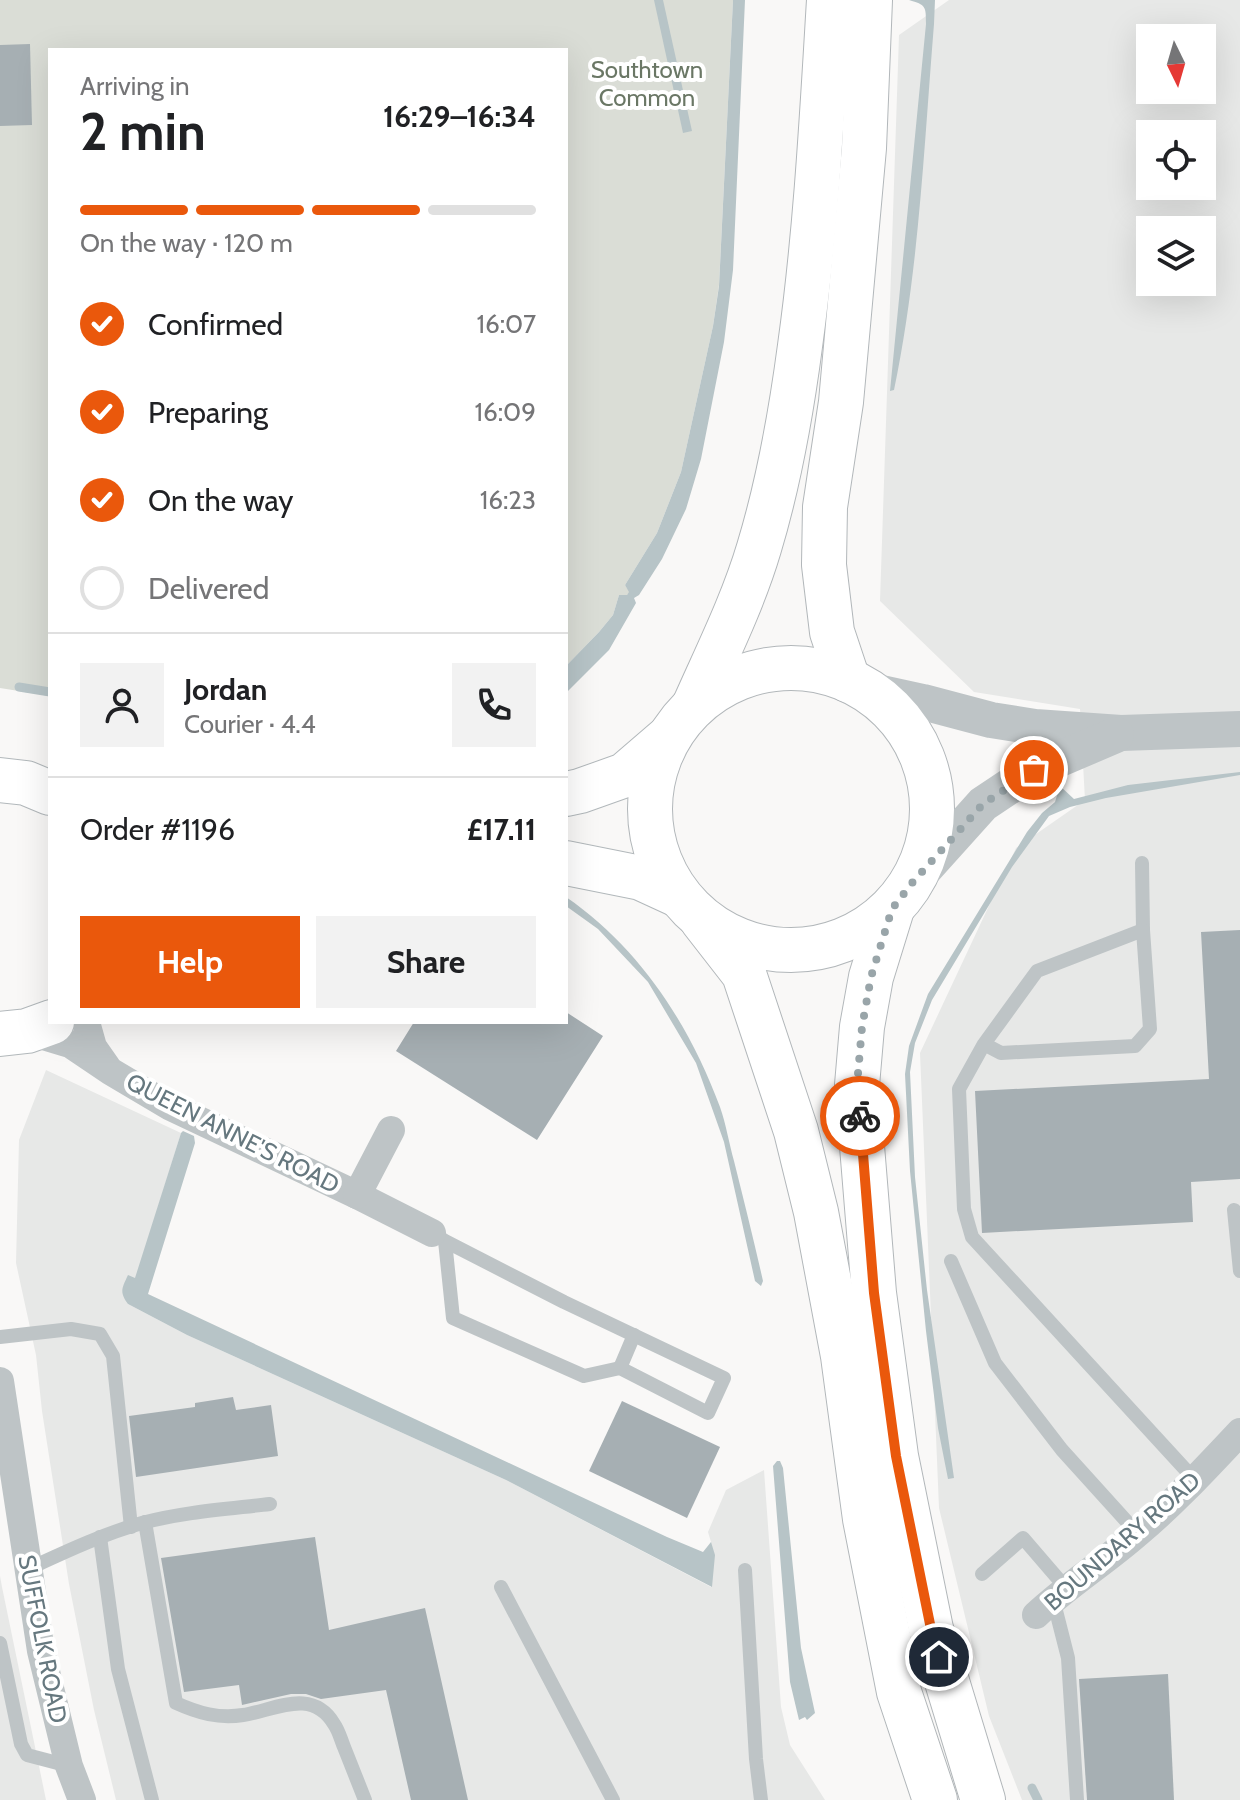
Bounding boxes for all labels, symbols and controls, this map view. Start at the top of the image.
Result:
north arrow [1136,24,1216,104]
map controls [1136,24,1216,296]
park label: Southtown Common [591,55,703,112]
text: Arriving in [80,70,190,102]
text: 16:29–16:34 [383,98,536,135]
text: 2 min [80,100,206,163]
button: locate [1136,120,1216,200]
button: layers [1136,216,1216,296]
text: On the way · 120 m [80,227,293,259]
icon: check [80,302,124,346]
text: Confirmed [148,306,283,343]
text: 16:07 [476,308,536,340]
icon: check [80,390,124,434]
text: Preparing [148,394,268,431]
text: 16:09 [474,396,536,428]
icon: check [80,478,124,522]
text: On the way [148,482,293,519]
text: 16:23 [480,484,536,516]
text: Delivered [148,570,269,607]
button: person [80,663,164,747]
button: phone [452,663,536,747]
text: Jordan [184,671,267,708]
text: Courier · 4.4 [184,708,316,740]
pin [1000,736,1068,804]
icon: bag [1012,748,1056,792]
text: Order #1196 [80,811,235,848]
text: £17.11 [467,811,536,848]
button: Help [80,916,300,1008]
button: Share [316,916,536,1008]
street label: QUEEN ANNE'S ROAD [122,1067,344,1199]
courier [820,1076,900,1156]
icon: bike [838,1094,882,1138]
street label: BOUNDARY ROAD [1038,1465,1206,1617]
street label: SUFFOLK ROAD [12,1552,74,1726]
pin [905,1623,973,1691]
icon: home [917,1635,961,1679]

